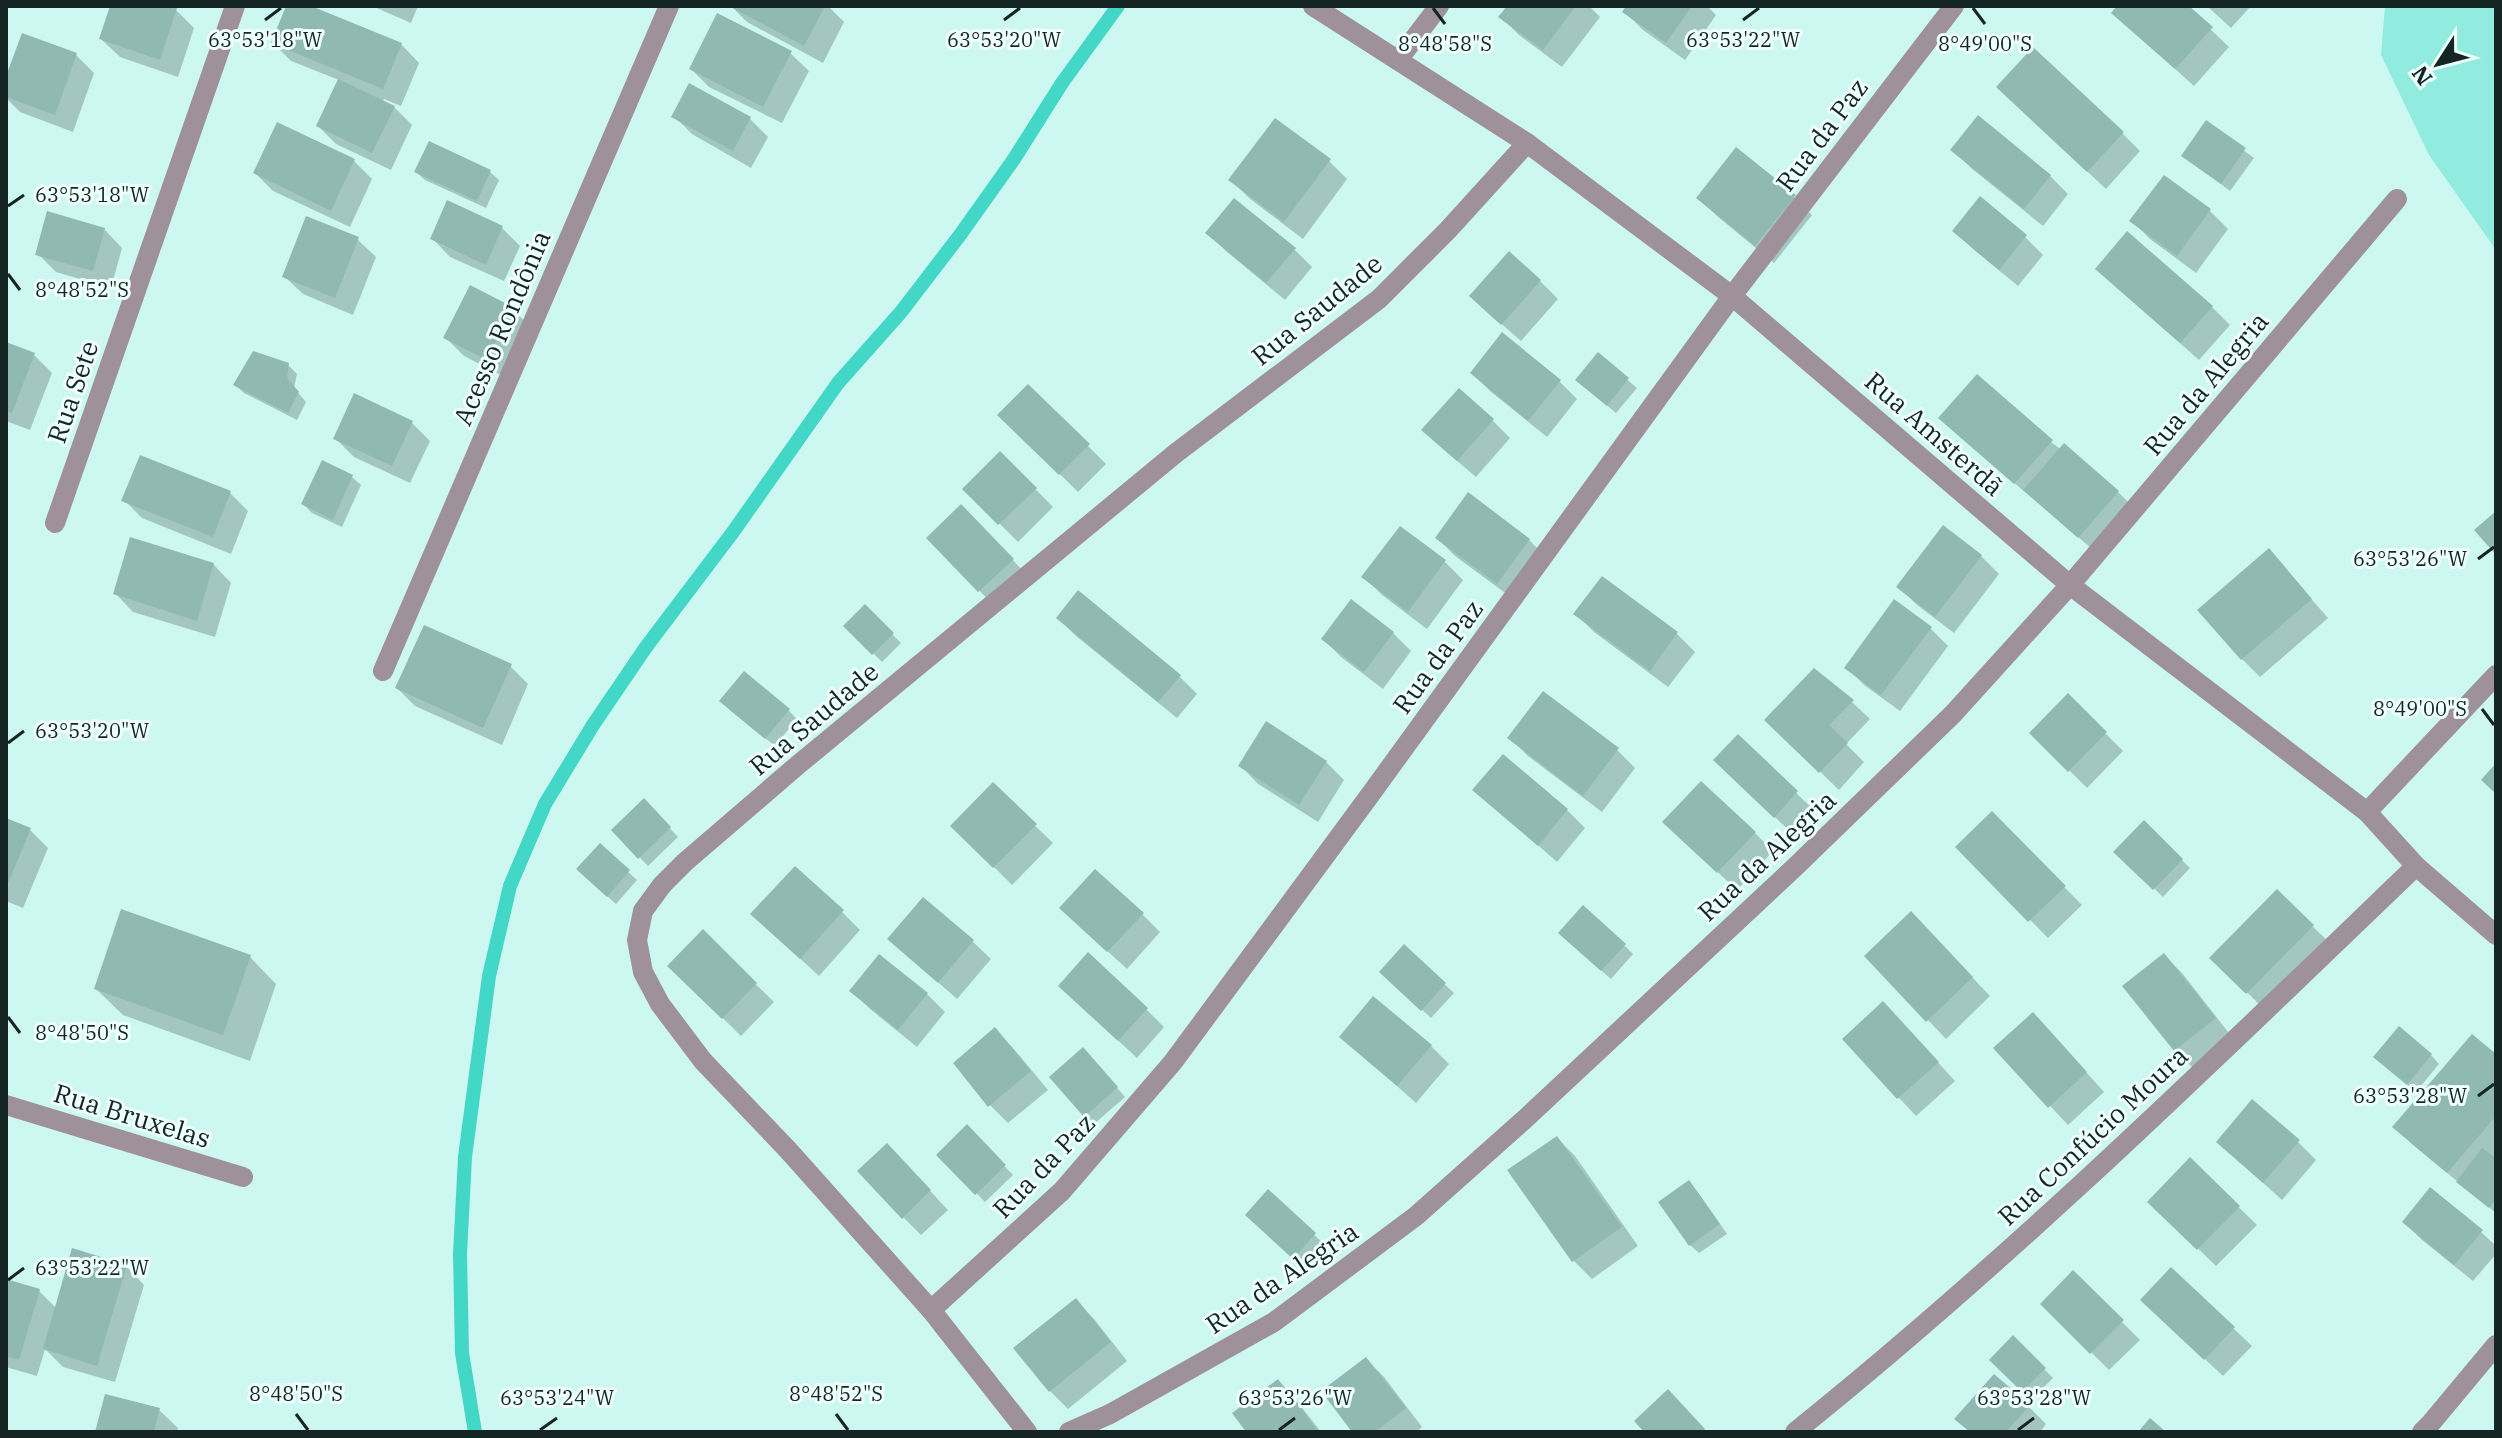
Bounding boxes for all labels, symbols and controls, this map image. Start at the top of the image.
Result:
north arrow [2398,24,2478,104]
text: 63°53'18"W [208,26,322,53]
text: 63°53'20"W [947,26,1061,53]
text: 63°53'22"W [1686,26,1800,53]
text: 8°48'58"S [1398,30,1492,57]
text: 8°49'00"S [1938,30,2032,57]
text: N [2405,60,2438,92]
street label: Rua da Paz [1768,71,1875,198]
text: 63°53'18"W [35,181,149,208]
street label: Acesso Rondônia [445,225,557,430]
street label: Rua Saudade [1244,246,1389,372]
text: 8°48'52"S [35,276,129,303]
street label: Rua da Alegria [2135,305,2275,462]
street label: Rua Sete [39,336,105,447]
street label: Rua Amsterdã [1858,364,2011,503]
text: 63°53'26"W [2353,545,2467,572]
street label: Rua da Paz [1384,593,1490,720]
street label: Rua Saudade [742,654,885,782]
text: 8°49'00"S [2373,695,2467,722]
text: 63°53'20"W [35,717,149,744]
street label: Rua da Alegria [1690,782,1843,928]
text: 8°48'50"S [35,1019,129,1046]
street label: Rua Confúcio Moura [1990,1038,2195,1232]
street label: Rua Bruxelas [50,1075,215,1155]
text: 63°53'28"W [2353,1082,2467,1109]
street label: Rua da Paz [985,1106,1102,1225]
street label: Rua da Alegria [1199,1214,1364,1341]
text: 63°53'22"W [35,1254,149,1281]
text: 8°48'50"S [249,1380,343,1407]
text: 8°48'52"S [789,1380,883,1407]
text: 63°53'24"W [500,1384,614,1411]
text: 63°53'26"W [1238,1384,1352,1411]
text: 63°53'28"W [1977,1384,2091,1411]

